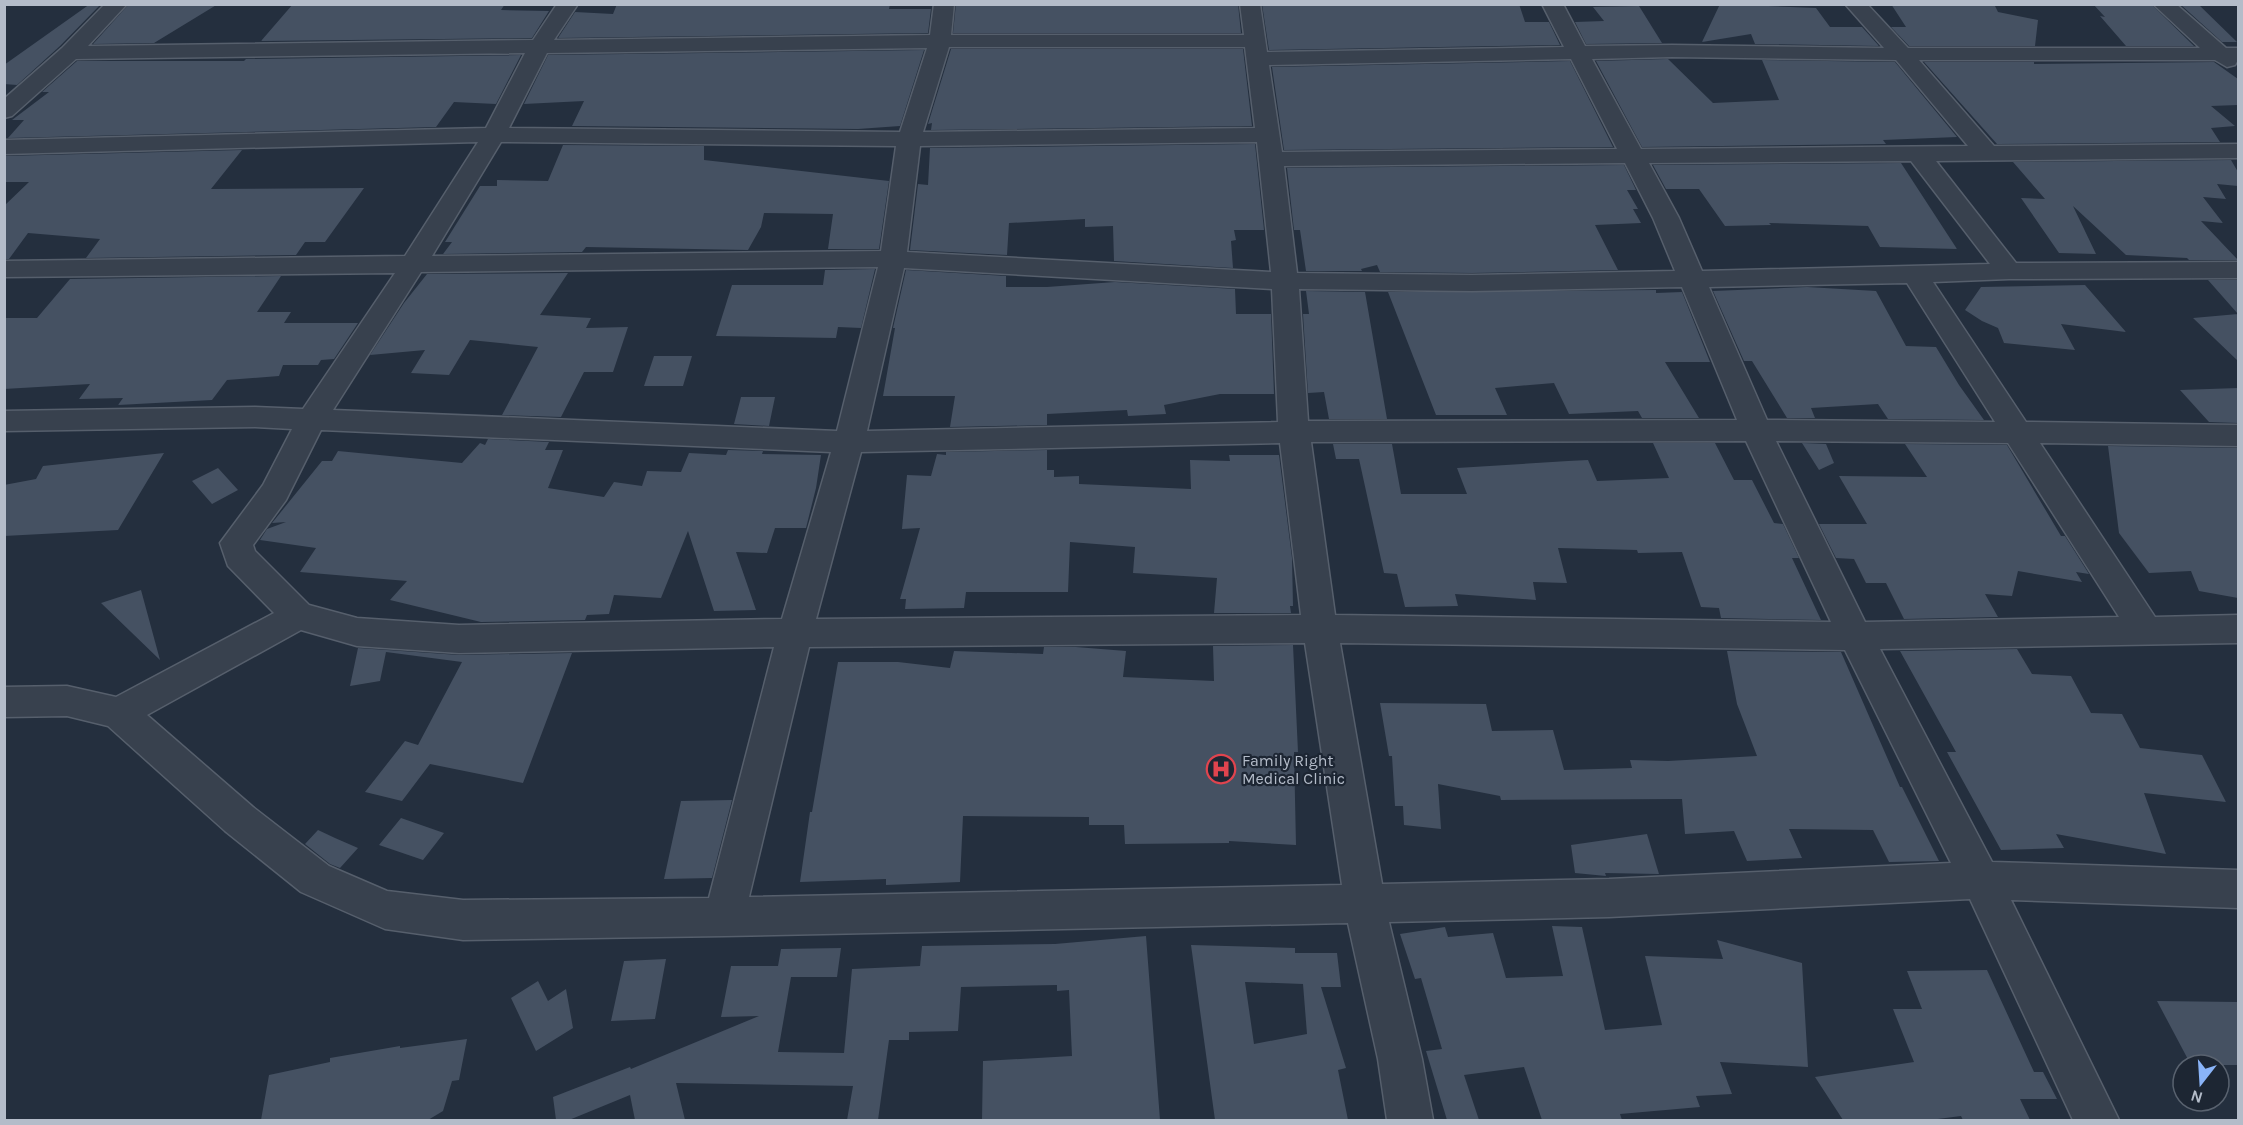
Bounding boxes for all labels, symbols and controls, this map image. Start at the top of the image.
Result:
place label: Family Right Medical Clinic [1242,751,1345,788]
hospital icon: Family Right Medical Clinic [1205,753,1237,785]
north arrow [2171,1053,2231,1113]
text: N [2188,1086,2205,1108]

